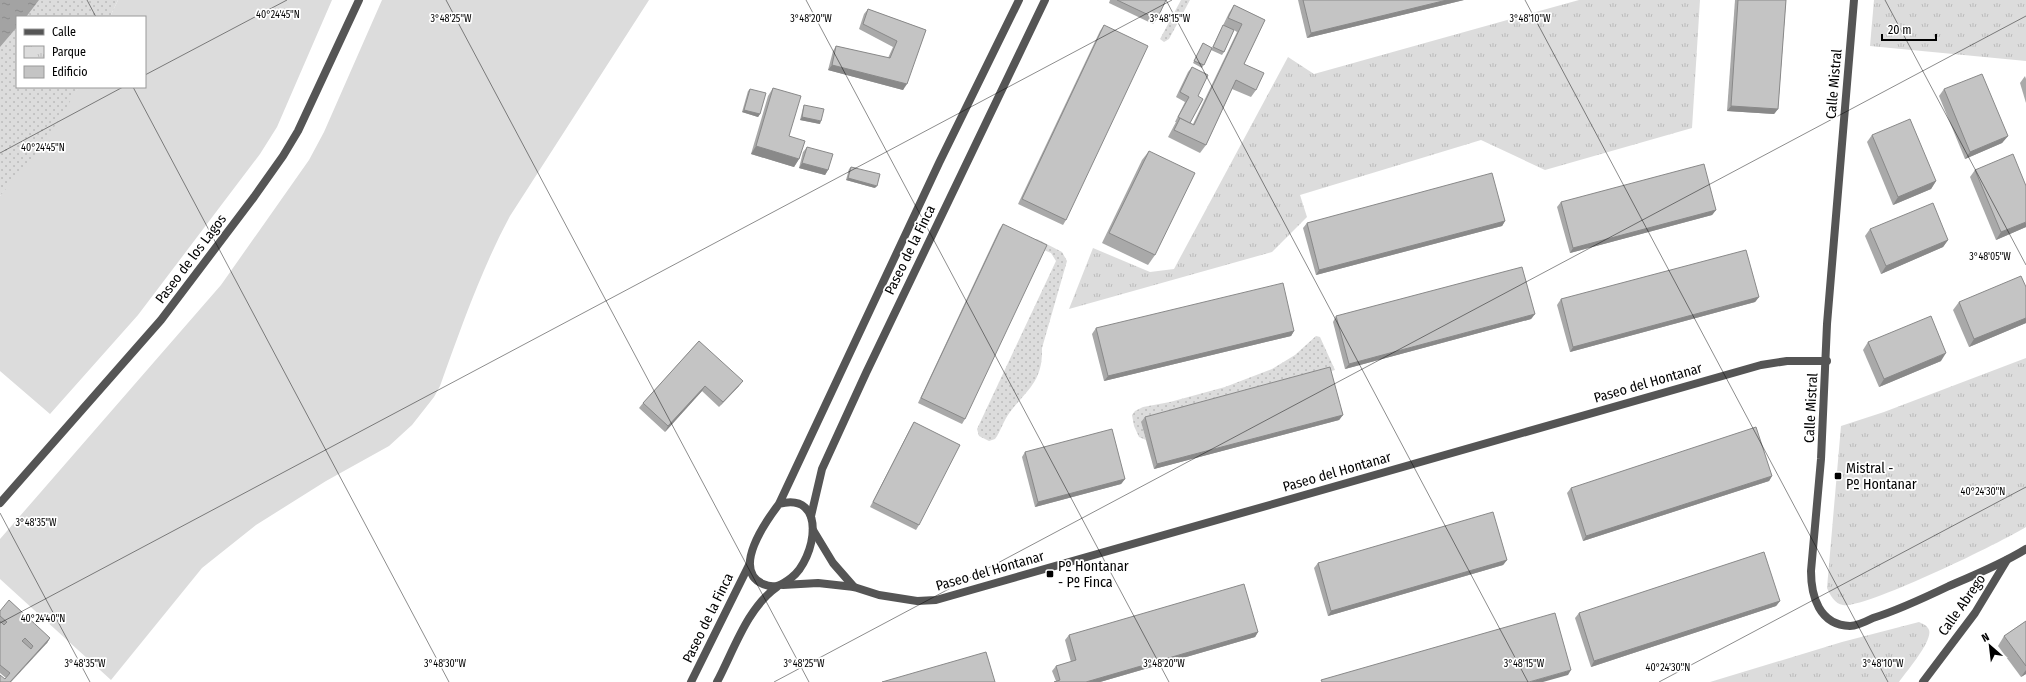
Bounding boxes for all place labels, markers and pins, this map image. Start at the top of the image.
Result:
place label: Mistral - Pº Hontanar [1846,460,1917,493]
marker: Mistral - Pº Hontanar [1833,471,1843,481]
place label: Pº Hontanar - Pº Finca [1058,558,1129,591]
marker: Pº Hontanar - Pº Finca [1045,569,1055,579]

